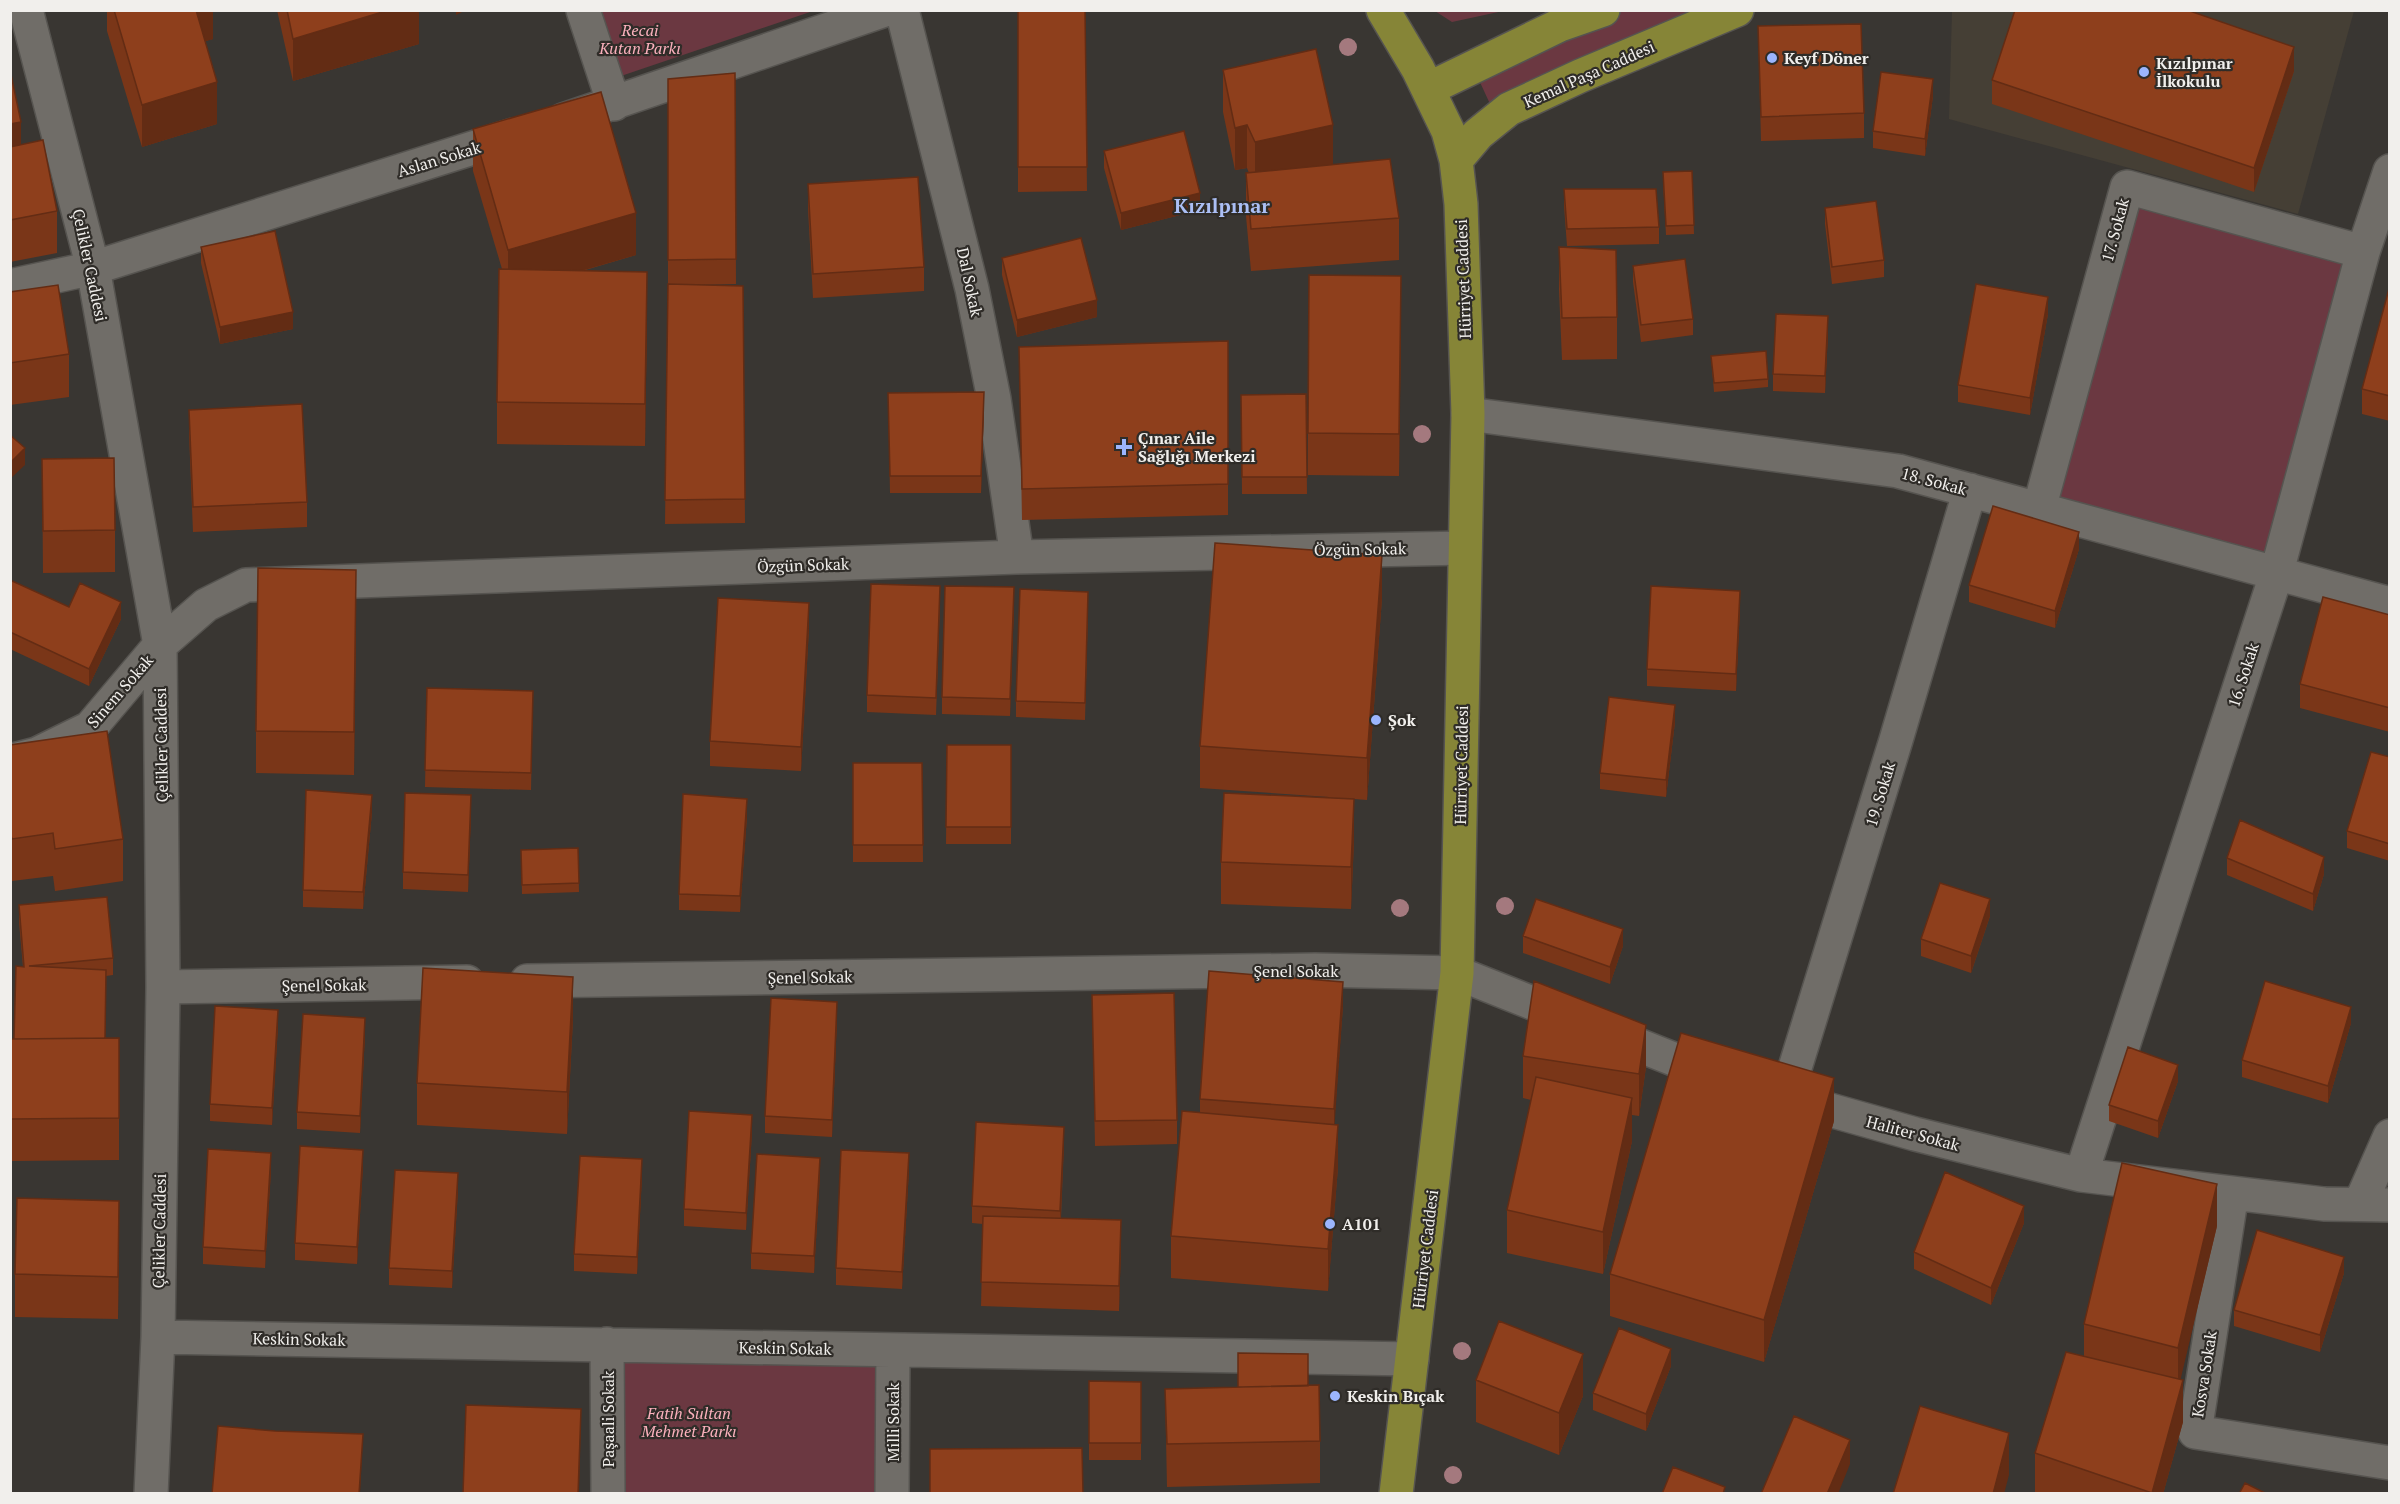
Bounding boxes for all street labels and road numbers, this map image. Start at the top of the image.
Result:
street label: Kemal Paşa Caddesi [1520,35,1658,113]
street label: Aslan Sokak [395,136,484,182]
street label: 17. Sokak [2096,195,2134,264]
street label: Çelikler Caddesi [67,207,113,324]
street label: Hürriyet Caddesi [1450,219,1476,339]
street label: Dal Sokak [952,245,988,319]
street label: 18. Sokak [1899,462,1970,500]
street label: Özgün Sokak [1314,537,1407,561]
street label: Özgün Sokak [757,552,850,578]
street label: 16. Sokak [2222,639,2264,710]
street label: Sinem Sokak [82,649,159,732]
street label: Çelikler Caddesi [149,687,173,803]
street label: Hürriyet Caddesi [1449,705,1473,825]
street label: 19. Sokak [1860,758,1900,829]
street label: Şenel Sokak [1254,960,1339,982]
street label: Şenel Sokak [767,965,853,989]
street label: Şenel Sokak [281,973,367,997]
street label: Haliter Sokak [1864,1110,1963,1156]
street label: Çelikler Caddesi [147,1173,171,1289]
street label: Hürriyet Caddesi [1407,1188,1443,1310]
street label: Keskin Sokak [252,1327,346,1351]
street label: Kosva Sokak [2186,1328,2222,1419]
street label: Keskin Sokak [738,1336,832,1360]
street label: Paşaali Sokak [597,1370,619,1467]
street label: Milli Sokak [882,1382,904,1462]

